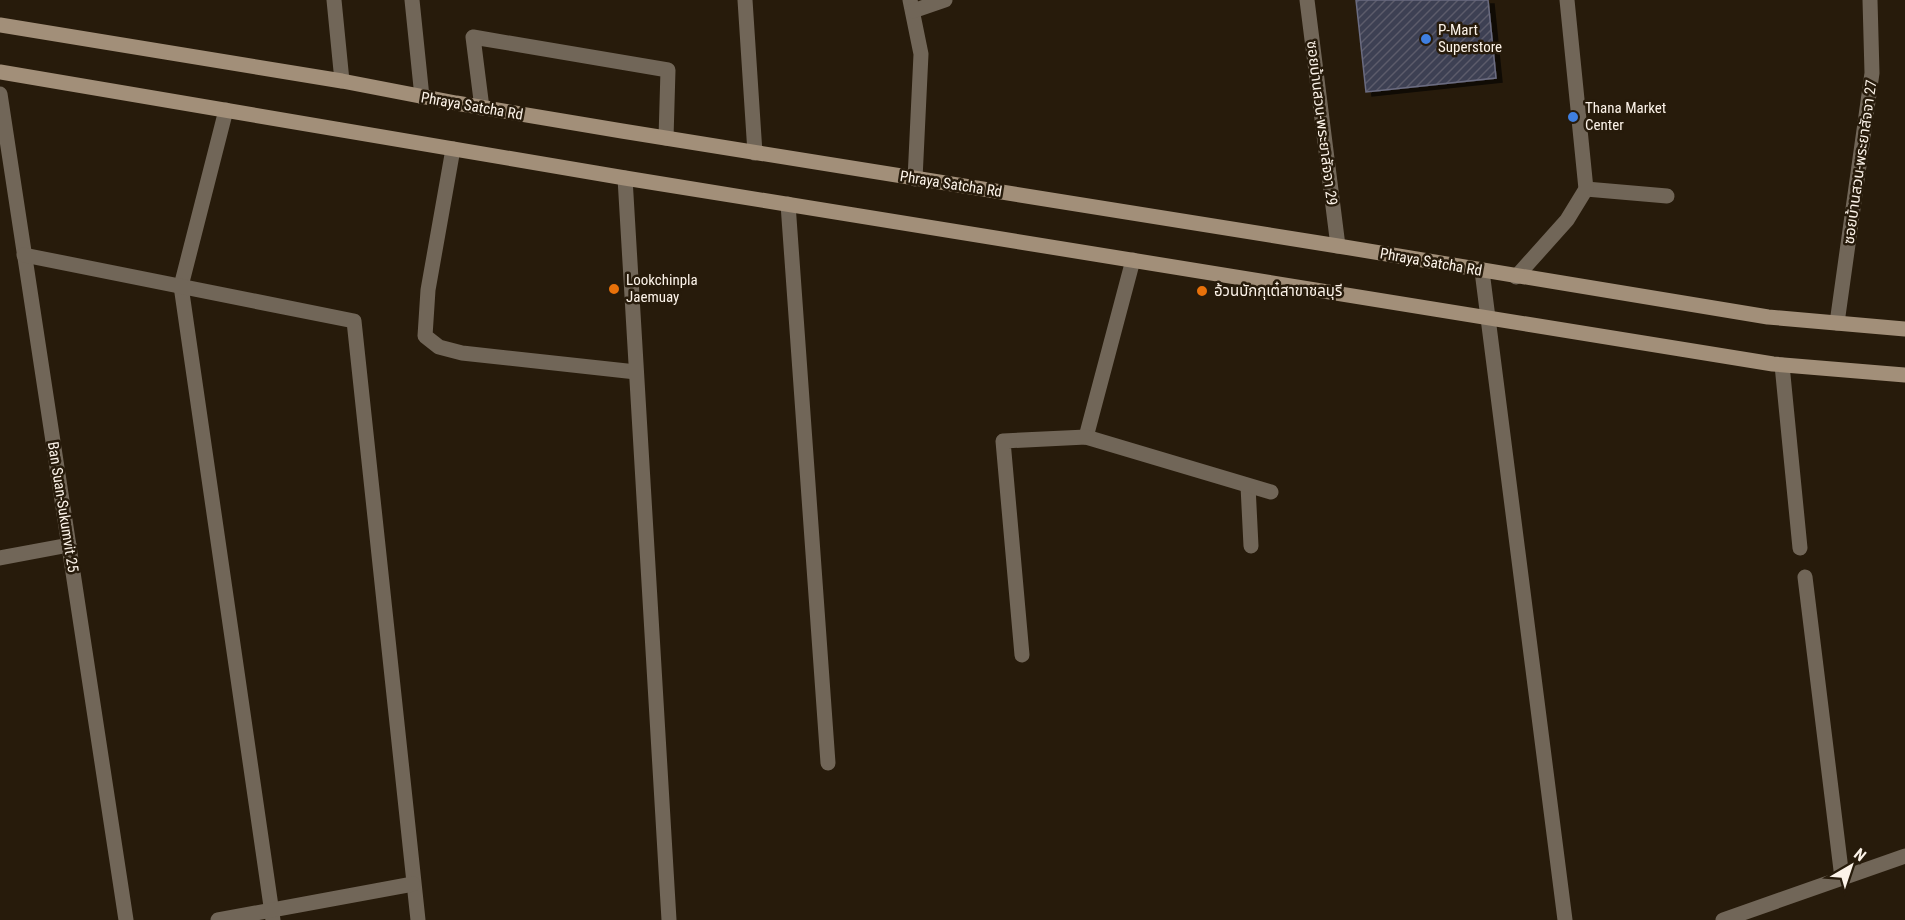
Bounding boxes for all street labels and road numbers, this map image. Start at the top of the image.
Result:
street label: ซอยบ้านสวน-พระยาสัจจา 29 [1303,40,1341,206]
street label: ซอยบ้านสวน-พระยาสัจจา 27 [1840,79,1880,245]
street label: Phraya Satcha Rd [420,88,524,124]
street label: Phraya Satcha Rd [899,167,1003,201]
street label: Phraya Satcha Rd [1379,244,1483,280]
street label: Ban Suan-Sukumvit 25 [44,440,82,574]

